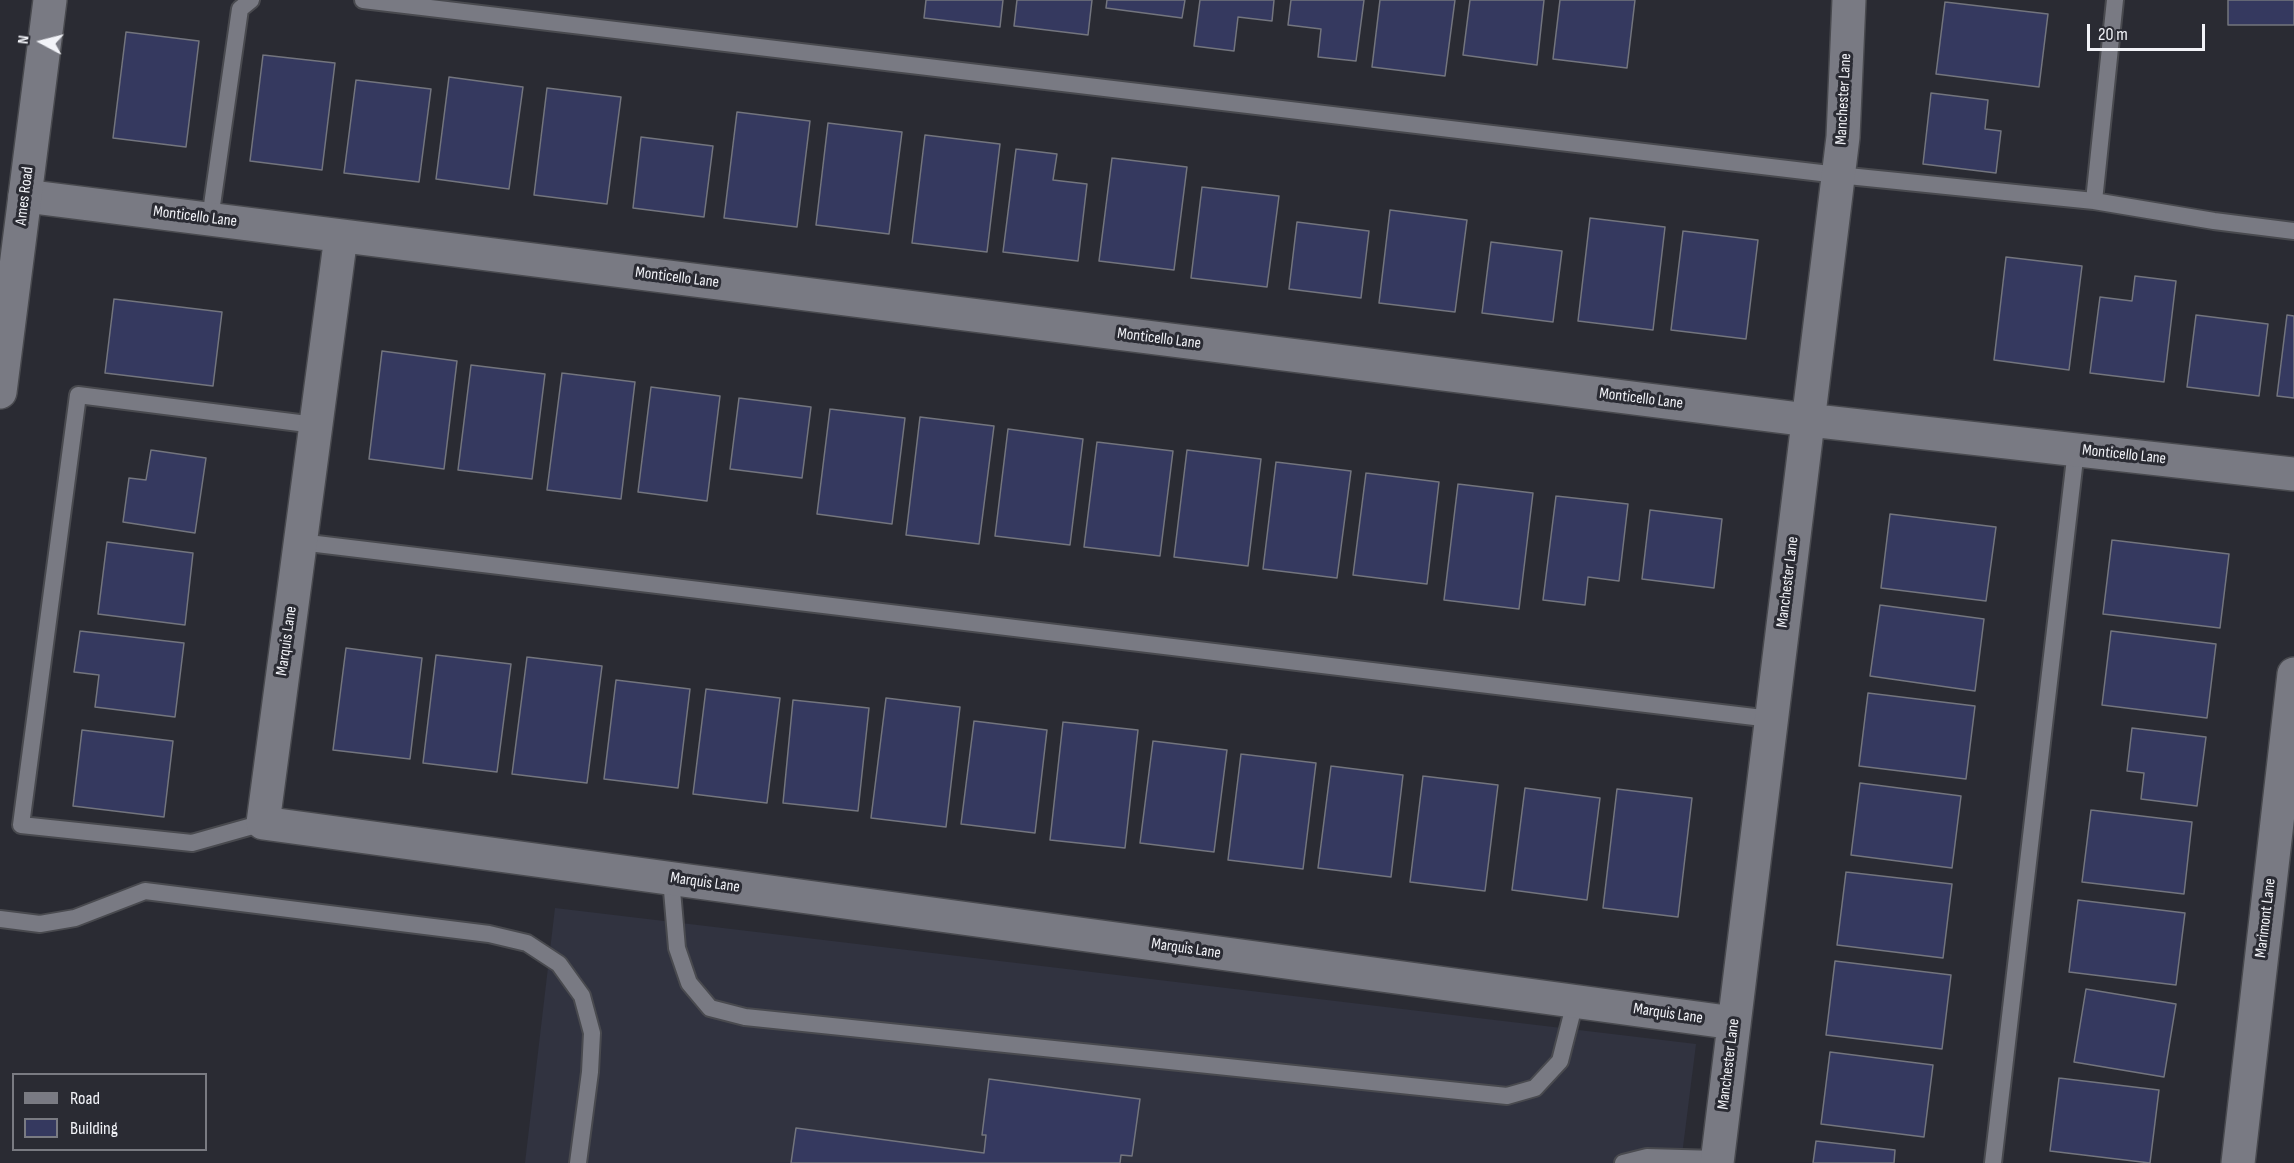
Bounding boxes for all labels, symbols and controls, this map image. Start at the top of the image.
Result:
north arrow [12,12,72,72]
scale bar [2090,12,2208,50]
text: 20 m [2098,24,2128,45]
text: N [14,34,34,45]
street label: Manchester Lane [1832,53,1856,145]
street label: Ames Road [12,166,38,226]
street label: Monticello Lane [152,202,238,232]
street label: Monticello Lane [634,263,720,293]
street label: Monticello Lane [1116,324,1202,354]
street label: Monticello Lane [1598,384,1684,414]
street label: Monticello Lane [2081,441,2167,469]
street label: Manchester Lane [1773,535,1803,629]
street label: Marquis Lane [273,605,301,677]
street label: Marquis Lane [669,869,741,897]
street label: Marimont Lane [2252,877,2280,959]
street label: Marquis Lane [1150,935,1222,963]
street label: Marquis Lane [1632,1000,1704,1028]
street label: Manchester Lane [1714,1017,1744,1111]
legend [12,1073,207,1151]
text: Road [70,1088,100,1109]
text: Building [70,1118,118,1139]

